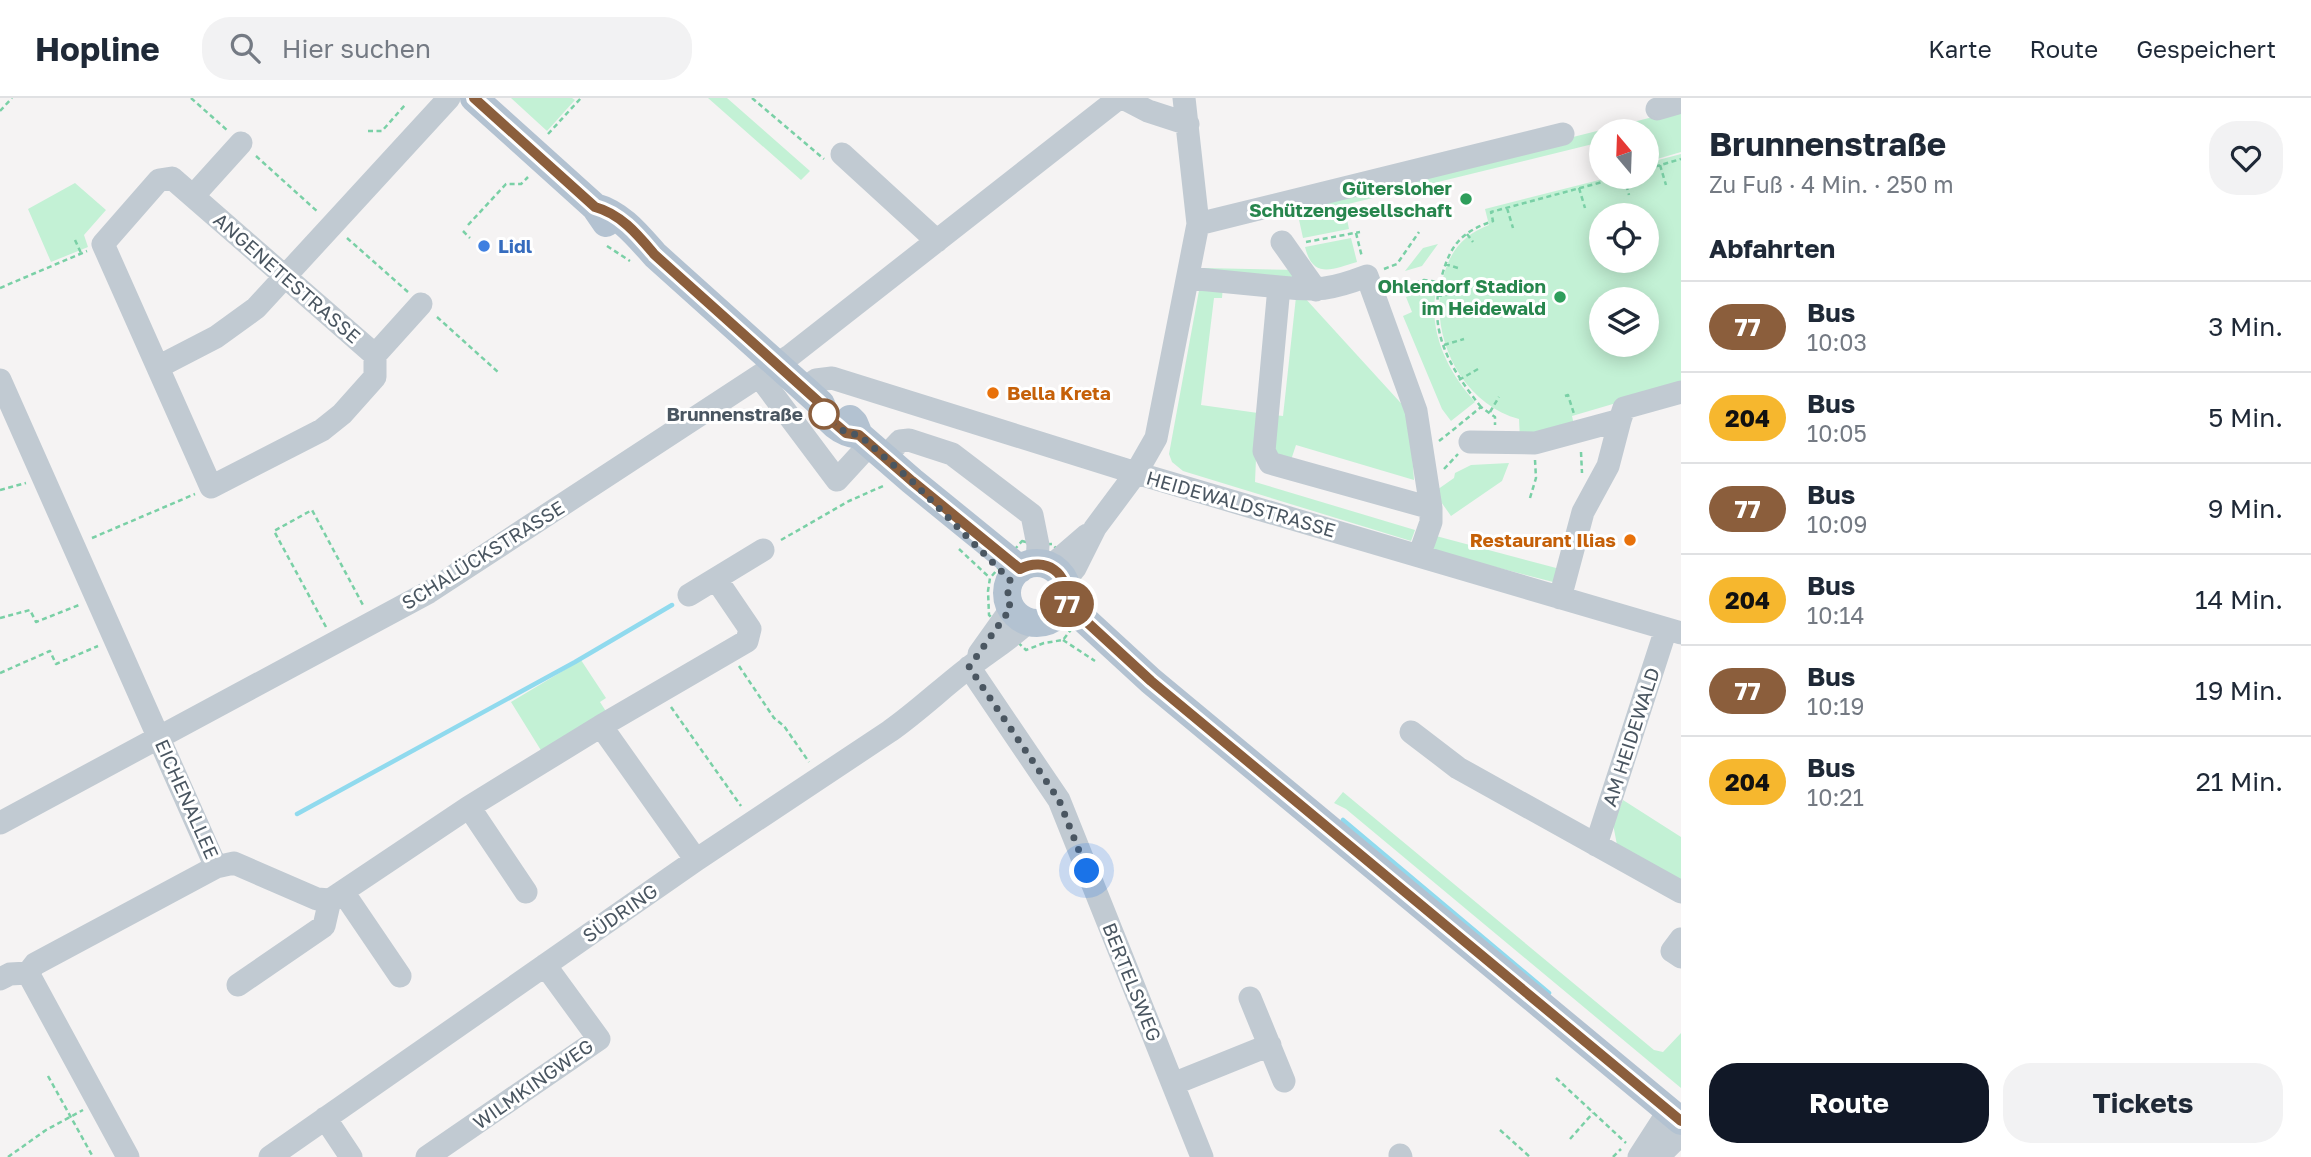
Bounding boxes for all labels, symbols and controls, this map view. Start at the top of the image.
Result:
search box [202,17,692,80]
text: Hopline [35,29,160,68]
icon: search [226,29,264,67]
text: Hier suchen [282,33,431,64]
text: Karte [1928,34,1992,63]
text: Route [2030,34,2098,63]
text: Gespeichert [2136,34,2276,63]
north arrow [1589,119,1659,189]
map controls [1589,119,1659,357]
button: heart [2209,121,2283,195]
text: Brunnenstraße [1709,124,1946,163]
text: Zu Fuß · 4 Min. · 250 m [1709,170,1954,198]
place label: Gütersloher Schützengesellschaft [1249,176,1453,221]
marker: Gütersloher Schützengesellschaft [1458,191,1474,207]
button: locate [1589,203,1659,273]
street label: ANGENETESTRASSE [209,208,365,348]
text: Abfahrten [1709,233,1835,264]
place label: Lidl [498,234,532,257]
marker: Lidl [476,238,492,254]
place label: Ohlendorf Stadion im Heidewald [1377,274,1546,319]
button: layers [1589,287,1659,357]
marker: Ohlendorf Stadion im Heidewald [1552,289,1568,305]
text: Bus [1807,297,1855,328]
text: 3 Min. [2208,311,2283,342]
text: 77 [1734,312,1761,341]
text: 10:03 [1807,328,1867,356]
place label: Bella Kreta [1007,381,1111,404]
marker: Bella Kreta [985,385,1001,401]
text: Bus [1807,388,1855,419]
marker: Brunnenstraße [809,399,839,429]
place label: Brunnenstraße [666,402,803,425]
text: 5 Min. [2208,402,2283,433]
text: 204 [1725,403,1770,432]
text: 10:05 [1807,419,1867,447]
street label: HEIDEWALDSTRASSE [1144,465,1338,542]
text: Bus [1807,479,1855,510]
text: 9 Min. [2208,493,2283,524]
text: 77 [1734,494,1761,523]
street label: SCHALÜCKSTRASSE [397,495,568,614]
text: 10:09 [1807,510,1868,538]
place label: Restaurant Ilias [1470,528,1616,551]
marker: Restaurant Ilias [1622,532,1638,548]
text: Bus [1807,570,1855,601]
line badge: 77 [1036,581,1098,627]
text: 14 Min. [2195,584,2283,615]
text: 204 [1725,585,1770,614]
text: 77 [1054,589,1080,618]
text: 10:14 [1807,601,1865,629]
text: Bus [1807,661,1855,692]
street label: AM HEIDEWALD [1597,664,1664,809]
text: 19 Min. [2195,675,2283,706]
text: 77 [1734,676,1761,705]
text: 10:19 [1807,692,1864,720]
street label: EICHENALLEE [151,735,224,862]
text: Bus [1807,752,1855,783]
text: 21 Min. [2196,766,2283,797]
text: 204 [1725,767,1770,796]
text: 10:21 [1807,783,1864,811]
your location [1069,853,1104,888]
street label: SÜDRING [578,878,662,947]
street label: BERTELSWEG [1098,919,1167,1045]
street label: WILMKINGWEG [468,1034,597,1134]
button: Route [1709,1063,1989,1143]
button: Tickets [2003,1063,2283,1143]

